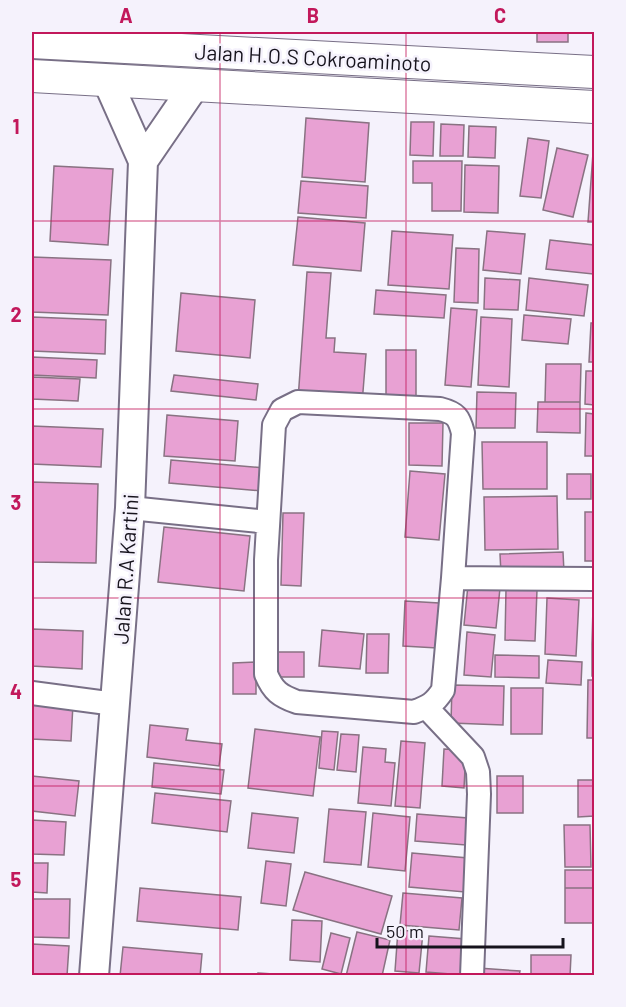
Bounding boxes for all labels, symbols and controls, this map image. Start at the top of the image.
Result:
text: A [119,3,133,27]
text: B [307,3,319,27]
text: C [494,3,506,27]
street label: Jalan H.O.S Cokroaminoto [194,38,432,76]
text: 1 [12,114,20,138]
text: 2 [10,302,22,326]
text: 3 [11,490,21,514]
street label: Jalan R.A Kartini [107,493,143,645]
text: 4 [10,679,22,703]
text: 5 [11,867,22,891]
scale bar [377,911,563,949]
text: 50 m [386,920,424,942]

